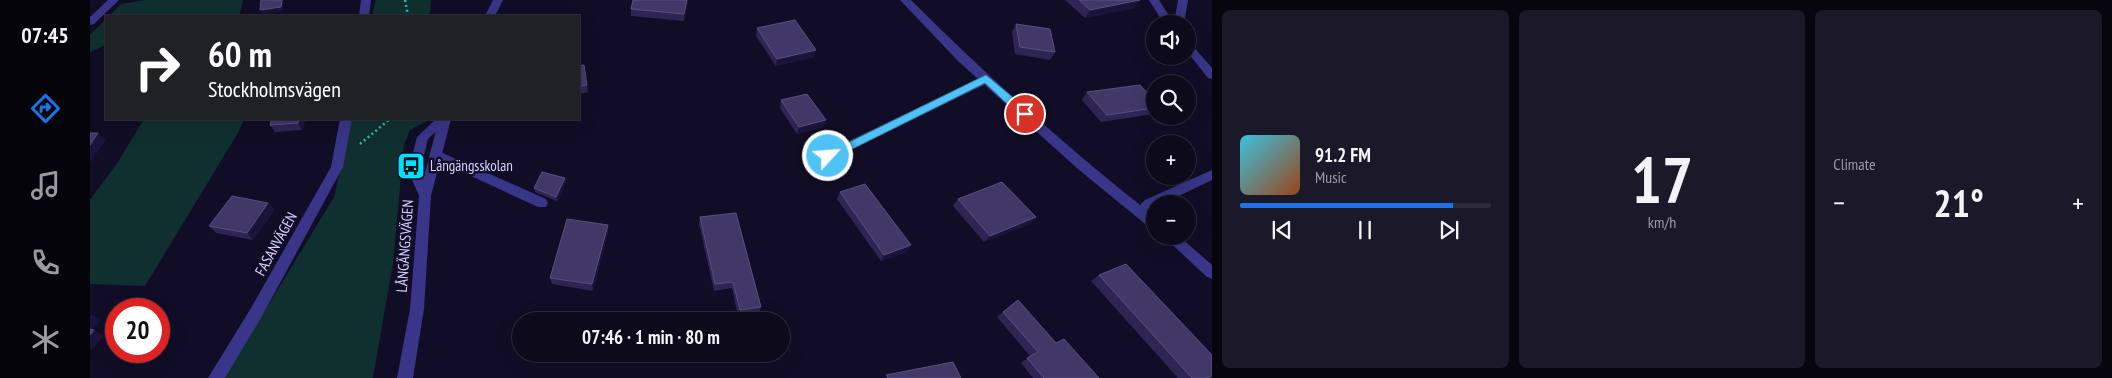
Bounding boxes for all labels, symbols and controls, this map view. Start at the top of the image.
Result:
map controls [1146,15,1196,245]
button: sound [1146,15,1196,65]
text: 07:45 [21,21,69,49]
text: 60 m [208,31,272,77]
icon: right [125,35,190,100]
text: Stockholmsvägen [208,75,341,103]
button: search [1146,75,1196,125]
icon: directions [28,91,63,126]
pin [1004,93,1046,135]
icon: arrive [1011,100,1039,128]
position arrow [801,129,853,181]
button: + [1146,135,1196,185]
text: 17 [1631,137,1693,221]
text: 91.2 FM [1315,143,1371,167]
bus stop icon: Långängsskolan [396,151,426,181]
text: Climate [1833,154,1876,174]
place label: Långängsskolan [430,156,513,175]
text: Music [1315,167,1347,187]
icon: music [28,168,63,203]
text: 21° [1934,178,1984,227]
text: − [1833,184,1845,221]
text: + [2072,184,2084,221]
button: − [1146,195,1196,245]
street label: LÅNGÄNGSVÄGEN [392,199,417,293]
street label: FASANVÄGEN [250,209,301,279]
text: km/h [1648,212,1676,232]
icon: previous [1268,216,1296,244]
icon: pause [1351,216,1379,244]
icon: next [1435,216,1463,244]
icon: phone [28,245,63,280]
speed limit sign: 20 [105,298,170,363]
icon: climate [28,322,63,357]
text: 07:46 · 1 min · 80 m [582,325,720,349]

